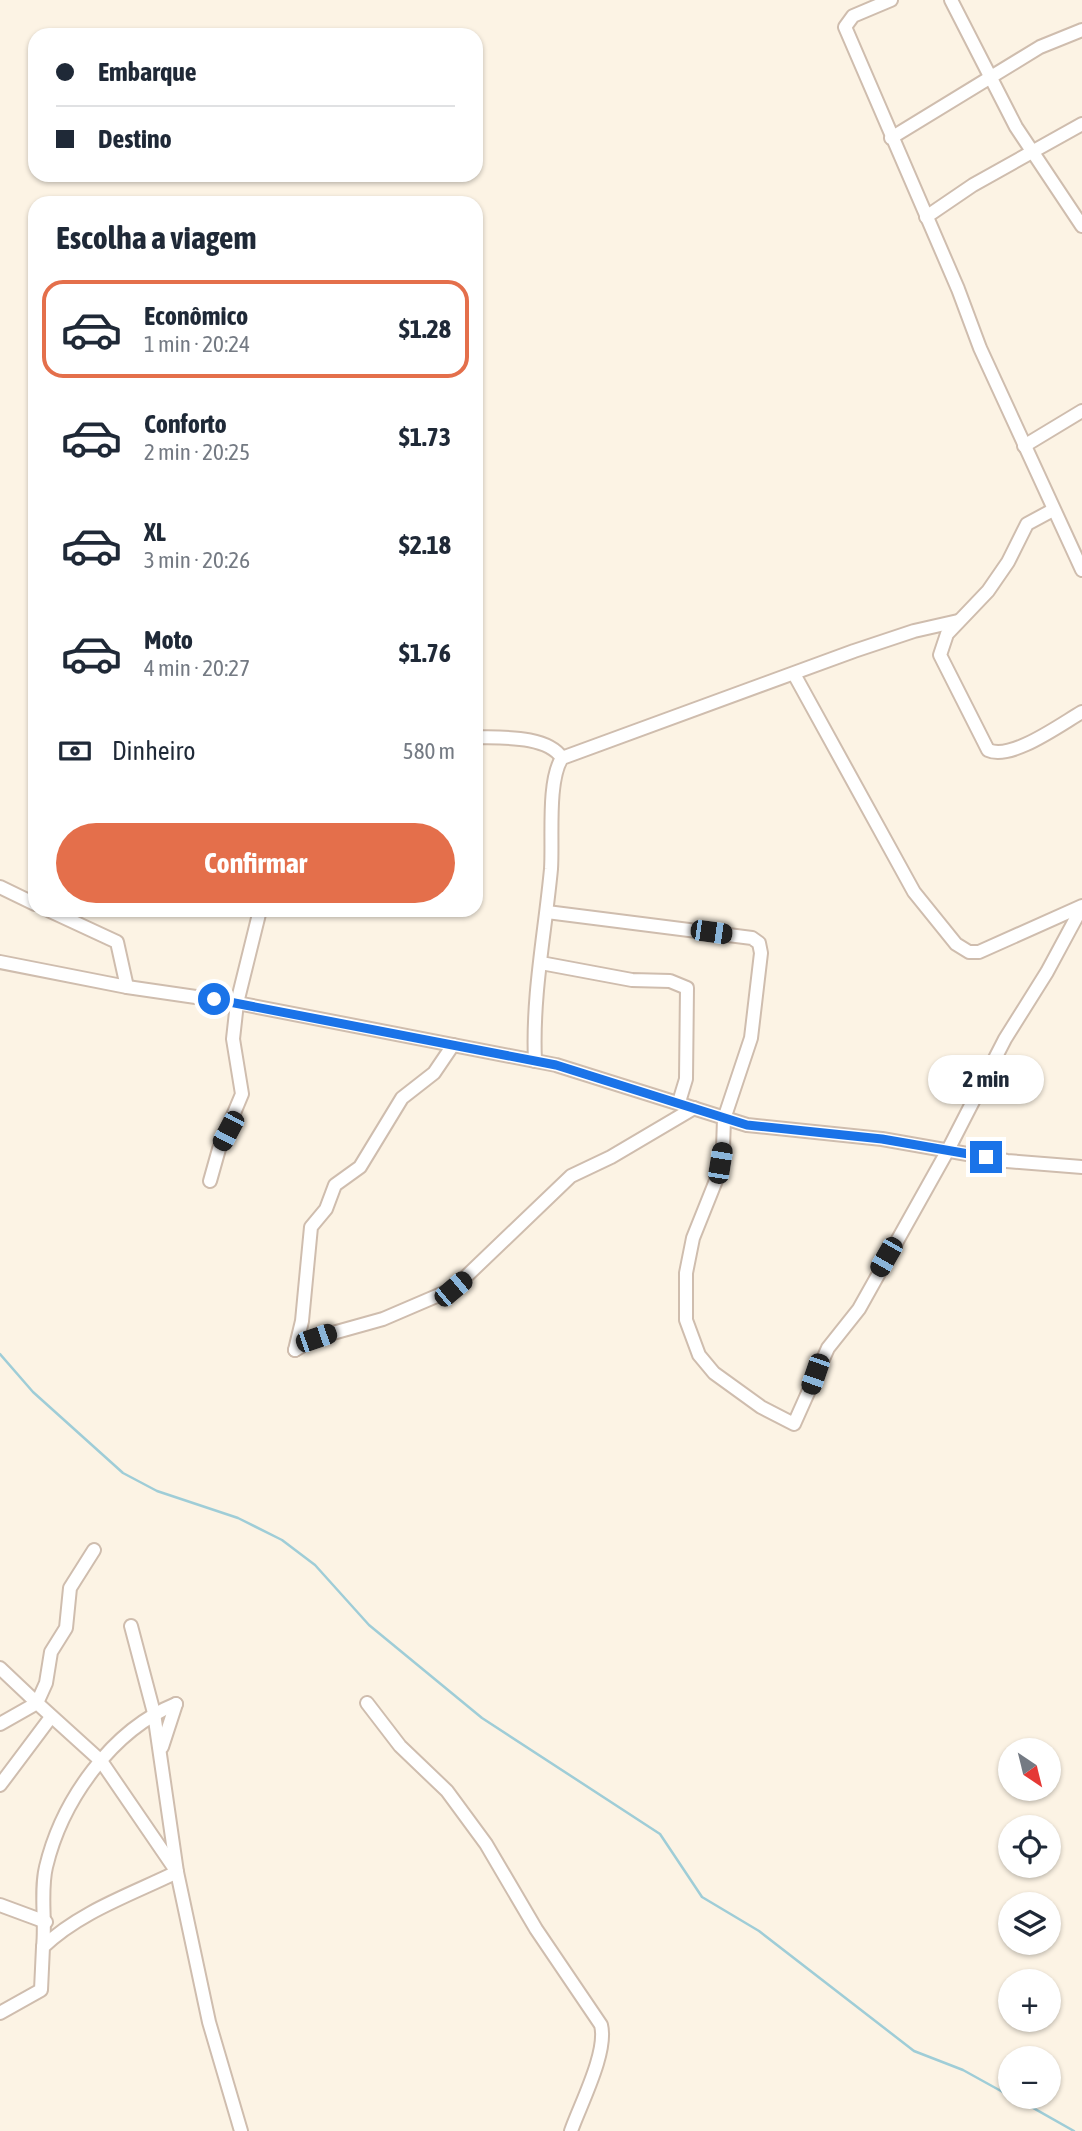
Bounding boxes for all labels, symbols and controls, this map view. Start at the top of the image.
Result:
text: Embarque [98,57,197,87]
text: Destino [98,124,172,154]
text: Escolha a viagem [56,219,256,256]
icon: car [60,298,123,361]
text: Econômico [144,301,248,331]
text: $1.28 [399,314,451,344]
text: 1 min · 20:24 [144,331,250,357]
icon: car [60,406,123,469]
text: Conforto [144,409,227,439]
text: $1.73 [399,422,451,452]
text: 2 min · 20:25 [144,439,250,465]
icon: car [60,514,123,577]
text: XL [144,517,166,547]
text: $2.18 [399,530,451,560]
text: 3 min · 20:26 [144,547,250,573]
icon: car [60,622,123,685]
text: Moto [144,625,193,655]
text: $1.76 [399,638,451,668]
text: 4 min · 20:27 [144,655,250,681]
icon: cash [56,732,94,770]
text: Dinheiro [112,736,195,766]
text: 580 m [403,738,455,764]
button: Confirmar [56,823,455,903]
car [689,919,734,945]
route start [198,983,230,1015]
callout: 2 min [928,1056,1044,1104]
text: 2 min [963,1066,1009,1092]
car [209,1108,248,1154]
car [707,1141,734,1185]
route end [970,1141,1002,1173]
car [867,1234,906,1280]
car [431,1267,476,1311]
car [293,1321,340,1355]
car [799,1351,832,1397]
north arrow [998,1738,1060,1801]
map controls [998,1738,1061,2109]
button: locate [998,1815,1061,1878]
button: layers [998,1892,1061,1955]
button: + [998,1969,1061,2032]
button: − [998,2046,1061,2109]

